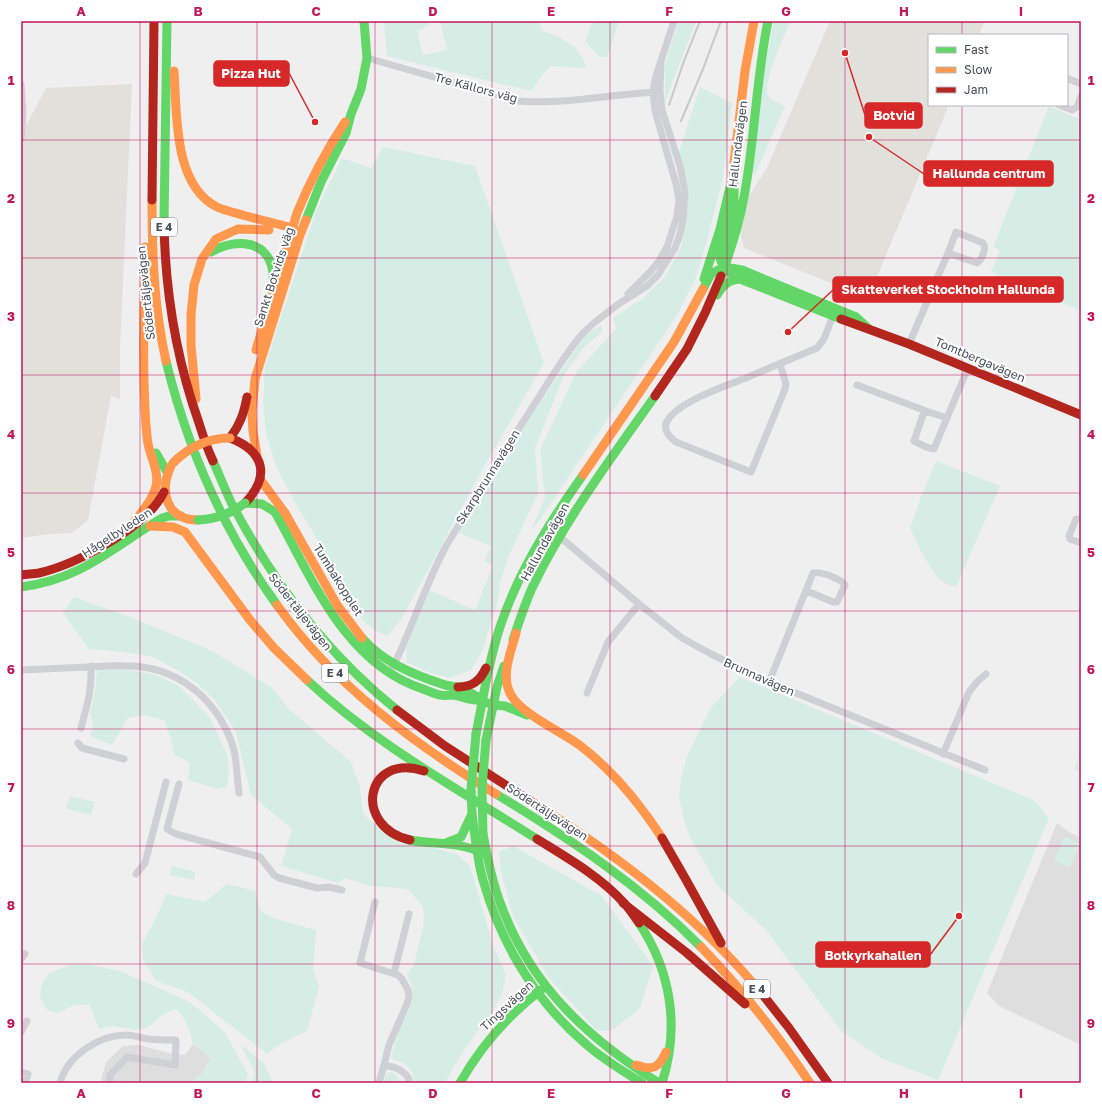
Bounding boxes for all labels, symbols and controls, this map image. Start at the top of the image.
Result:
text: A [76,3,86,19]
text: B [193,3,203,19]
text: C [311,3,321,19]
text: D [428,3,438,19]
text: E [547,3,555,19]
text: F [665,3,673,19]
text: G [781,3,791,19]
text: H [899,3,909,19]
text: I [1019,3,1023,19]
legend [928,34,1068,106]
text: Fast [964,42,989,57]
callout: Pizza Hut [214,61,289,86]
text: Slow [964,62,992,77]
text: Pizza Hut [221,65,281,81]
street label: Tre Källors väg [433,69,519,106]
text: 1 [8,72,15,88]
text: 1 [1088,72,1095,88]
text: Jam [964,82,988,97]
street label: Hallundavägen [725,100,750,188]
callout: Botvid [865,103,922,128]
text: Botvid [873,107,915,123]
callout: Hallunda centrum [924,161,1053,186]
text: Hallunda centrum [933,165,1045,181]
text: 2 [7,190,15,206]
text: 2 [1087,190,1095,206]
road number: E 4 [151,218,177,236]
street label: Sankt Botvids väg [250,225,297,329]
street label: Södertäljevägen [133,245,158,341]
callout: Skatteverket Stockholm Hallunda [833,277,1063,302]
text: Skatteverket Stockholm Hallunda [841,281,1055,297]
text: 3 [7,308,15,324]
text: 3 [1087,308,1095,324]
street label: Tomtbergavägen [933,334,1028,385]
text: 4 [7,426,15,442]
text: 4 [1087,426,1095,442]
street label: Skarpbrunnavägen [452,427,523,527]
street label: Hallundavägen [517,500,572,583]
street label: Hågelbyleden [79,504,155,561]
street label: Tumbakopplet [310,541,367,619]
text: 5 [7,544,15,560]
text: 5 [1087,544,1095,560]
street label: Södertäljevägen [265,570,335,654]
street label: Brunnavägen [721,654,797,699]
text: 6 [7,661,15,677]
text: 6 [1087,661,1095,677]
road number: E 4 [322,664,348,682]
text: 7 [7,779,15,795]
text: 7 [1087,779,1095,795]
street label: Södertäljevägen [504,780,591,844]
text: 8 [7,897,15,913]
text: 8 [1087,897,1095,913]
callout: Botkyrkahallen [816,942,930,967]
text: Botkyrkahallen [824,947,922,963]
street label: Tingsvägen [477,977,536,1034]
road number: E 4 [744,980,770,998]
text: 9 [7,1015,15,1031]
text: 9 [1087,1015,1095,1031]
text: A [76,1085,86,1101]
text: B [193,1085,203,1101]
text: C [311,1085,321,1101]
text: D [428,1085,438,1101]
text: E [547,1085,555,1101]
text: F [665,1085,673,1101]
text: G [781,1085,791,1101]
text: H [899,1085,909,1101]
text: I [1019,1085,1023,1101]

